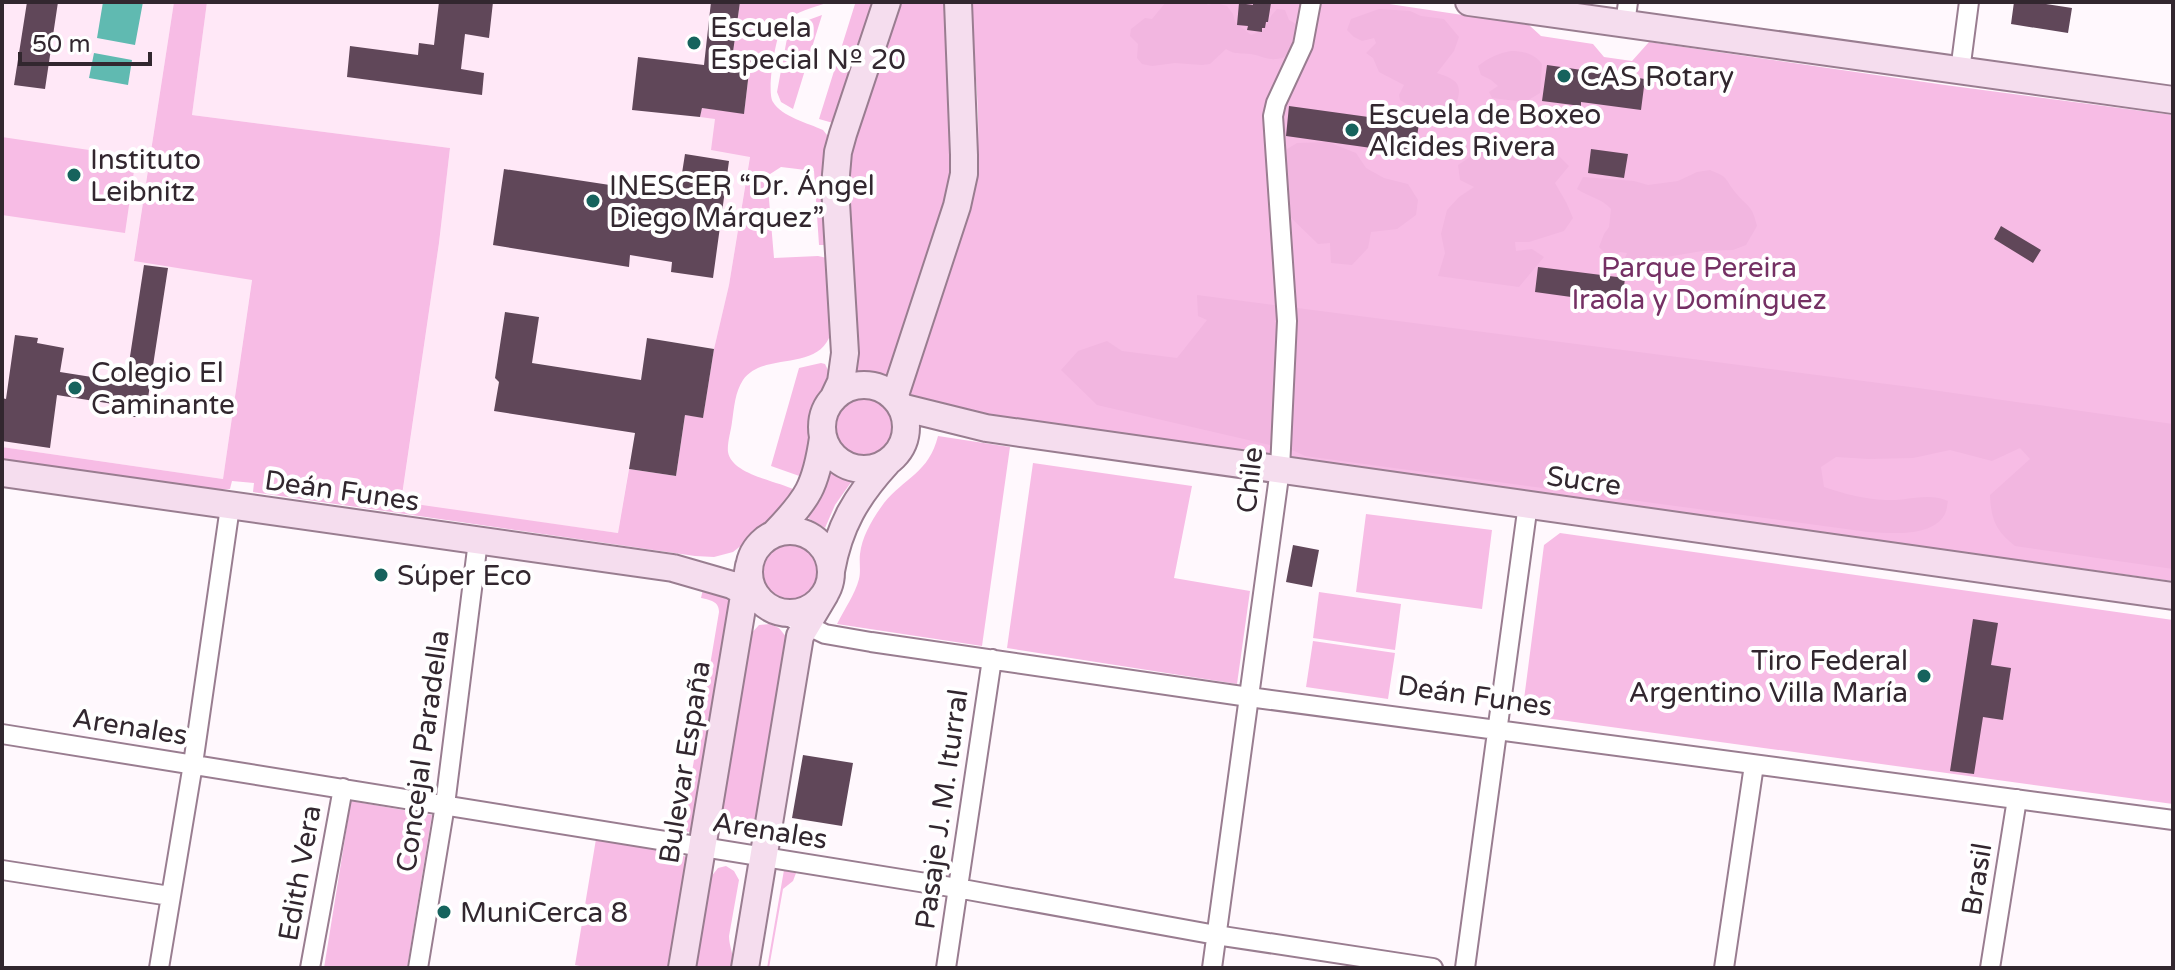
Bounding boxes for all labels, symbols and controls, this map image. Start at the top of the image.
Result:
place label: Escuela Especial Nº 20 [710,11,906,77]
scale bar [20,16,150,66]
text: 50 m [32,30,90,59]
marker: Escuela Especial Nº 20 [685,34,703,52]
place label: CAS Rotary [1580,60,1734,94]
marker: CAS Rotary [1555,67,1573,85]
place label: Escuela de Boxeo Alcides Rivera [1368,98,1601,164]
marker: Escuela de Boxeo Alcides Rivera [1343,121,1361,139]
place label: Instituto Leibnitz [90,143,201,209]
marker: Instituto Leibnitz [65,166,83,184]
place label: INESCER “Dr. Ángel Diego Márquez” [609,169,875,235]
marker: INESCER “Dr. Ángel Diego Márquez” [584,192,602,210]
park label: Parque Pereira Iraola y Domínguez [1571,251,1827,317]
place label: Colegio El Caminante [91,356,235,422]
marker: Colegio El Caminante [66,379,84,397]
street label: Chile [1230,445,1270,515]
street label: Sucre [1544,459,1623,503]
street label: Deán Funes [262,463,421,519]
place label: Súper Eco [397,559,532,593]
marker: Súper Eco [372,566,390,584]
street label: Concejal Paradella [389,628,457,874]
place label: Tiro Federal Argentino Villa María [1628,644,1908,710]
street label: Bulevar España [652,658,718,866]
marker: Tiro Federal Argentino Villa María [1915,667,1933,685]
street label: Deán Funes [1395,668,1554,724]
street label: Pasaje J. M. Iturral [908,687,976,931]
street label: Arenales [70,701,190,753]
street label: Edith Vera [271,803,329,944]
street label: Arenales [710,805,830,857]
street label: Brasil [1954,840,1999,918]
place label: MuniCerca 8 [460,896,628,930]
marker: MuniCerca 8 [435,903,453,921]

